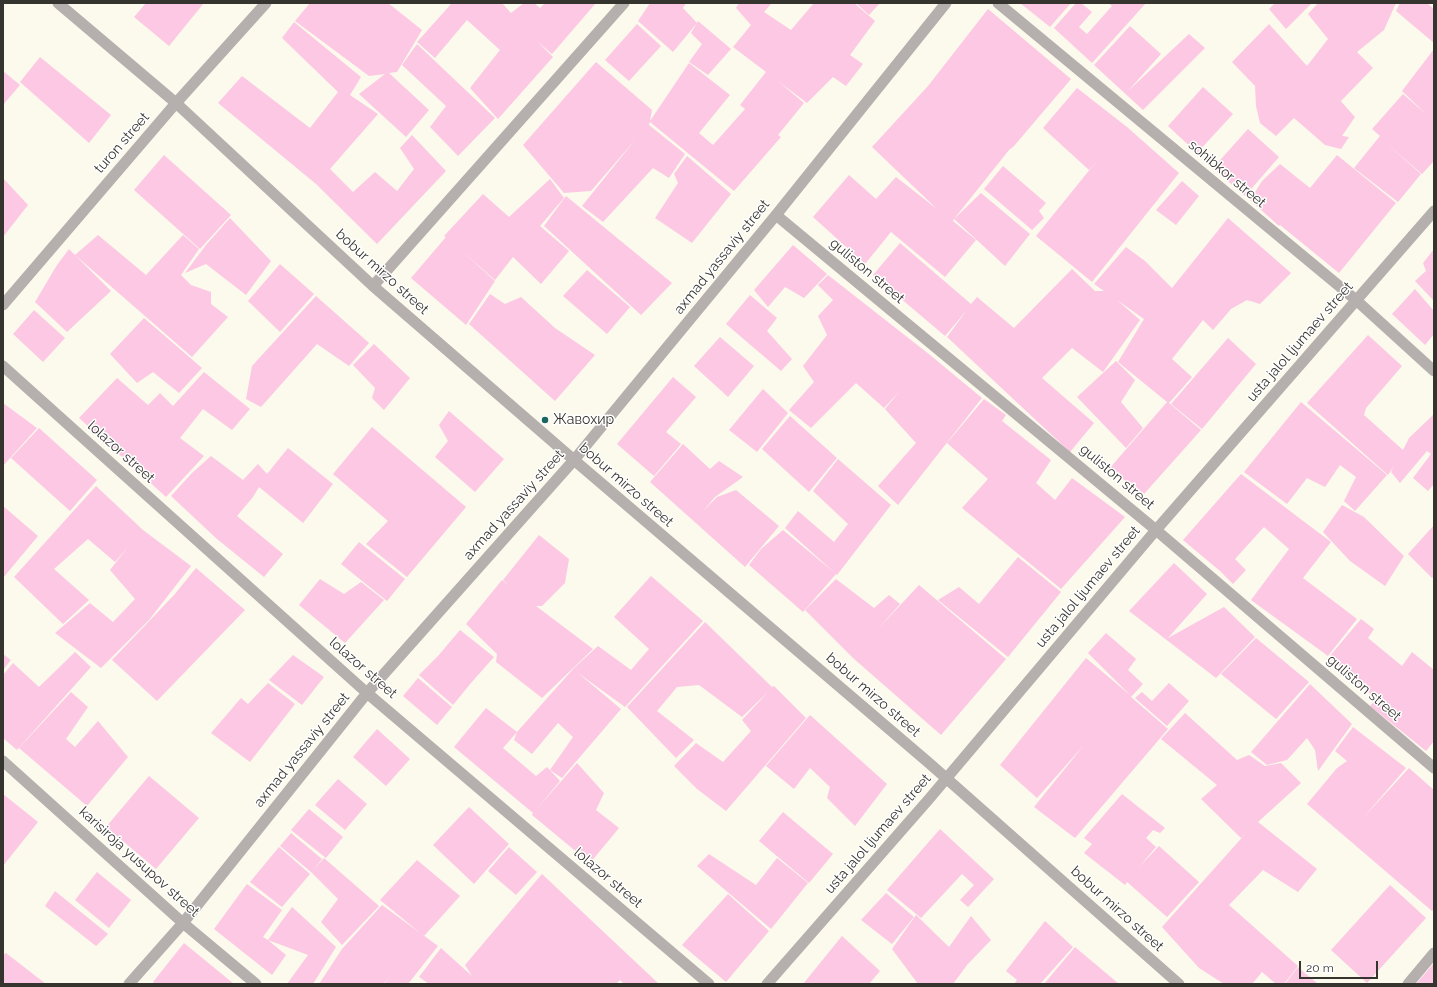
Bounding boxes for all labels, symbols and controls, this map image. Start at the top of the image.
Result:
street label: turon street [91,109,153,177]
street label: sohibkor street [1185,137,1269,211]
street label: axmad yassaviy street [671,196,773,318]
street label: bobur mirzo street [332,226,432,318]
street label: guliston street [826,235,908,307]
street label: usta jalol ljumaev street [1243,279,1357,405]
place label: Жавохир [553,412,614,428]
marker: Жавохир [540,415,550,425]
street label: lolazor street [84,418,158,486]
street label: bobur mirzo street [576,440,676,530]
street label: guliston street [1076,441,1158,513]
street label: axmad yassaviy street [460,447,568,563]
street label: usta jalol ljumaev street [1032,523,1144,651]
street label: lolazor street [326,634,400,702]
street label: bobur mirzo street [823,650,923,740]
street label: guliston street [1324,651,1404,725]
street label: axmad yassaviy street [251,689,353,811]
street label: usta jalol ljumaev street [821,771,935,897]
street label: karisiroja yusupov street [75,804,203,920]
street label: lolazor street [570,844,646,912]
street label: bobur mirzo street [1067,863,1167,955]
scale bar [1301,953,1380,979]
text: 20 m [1306,961,1334,975]

